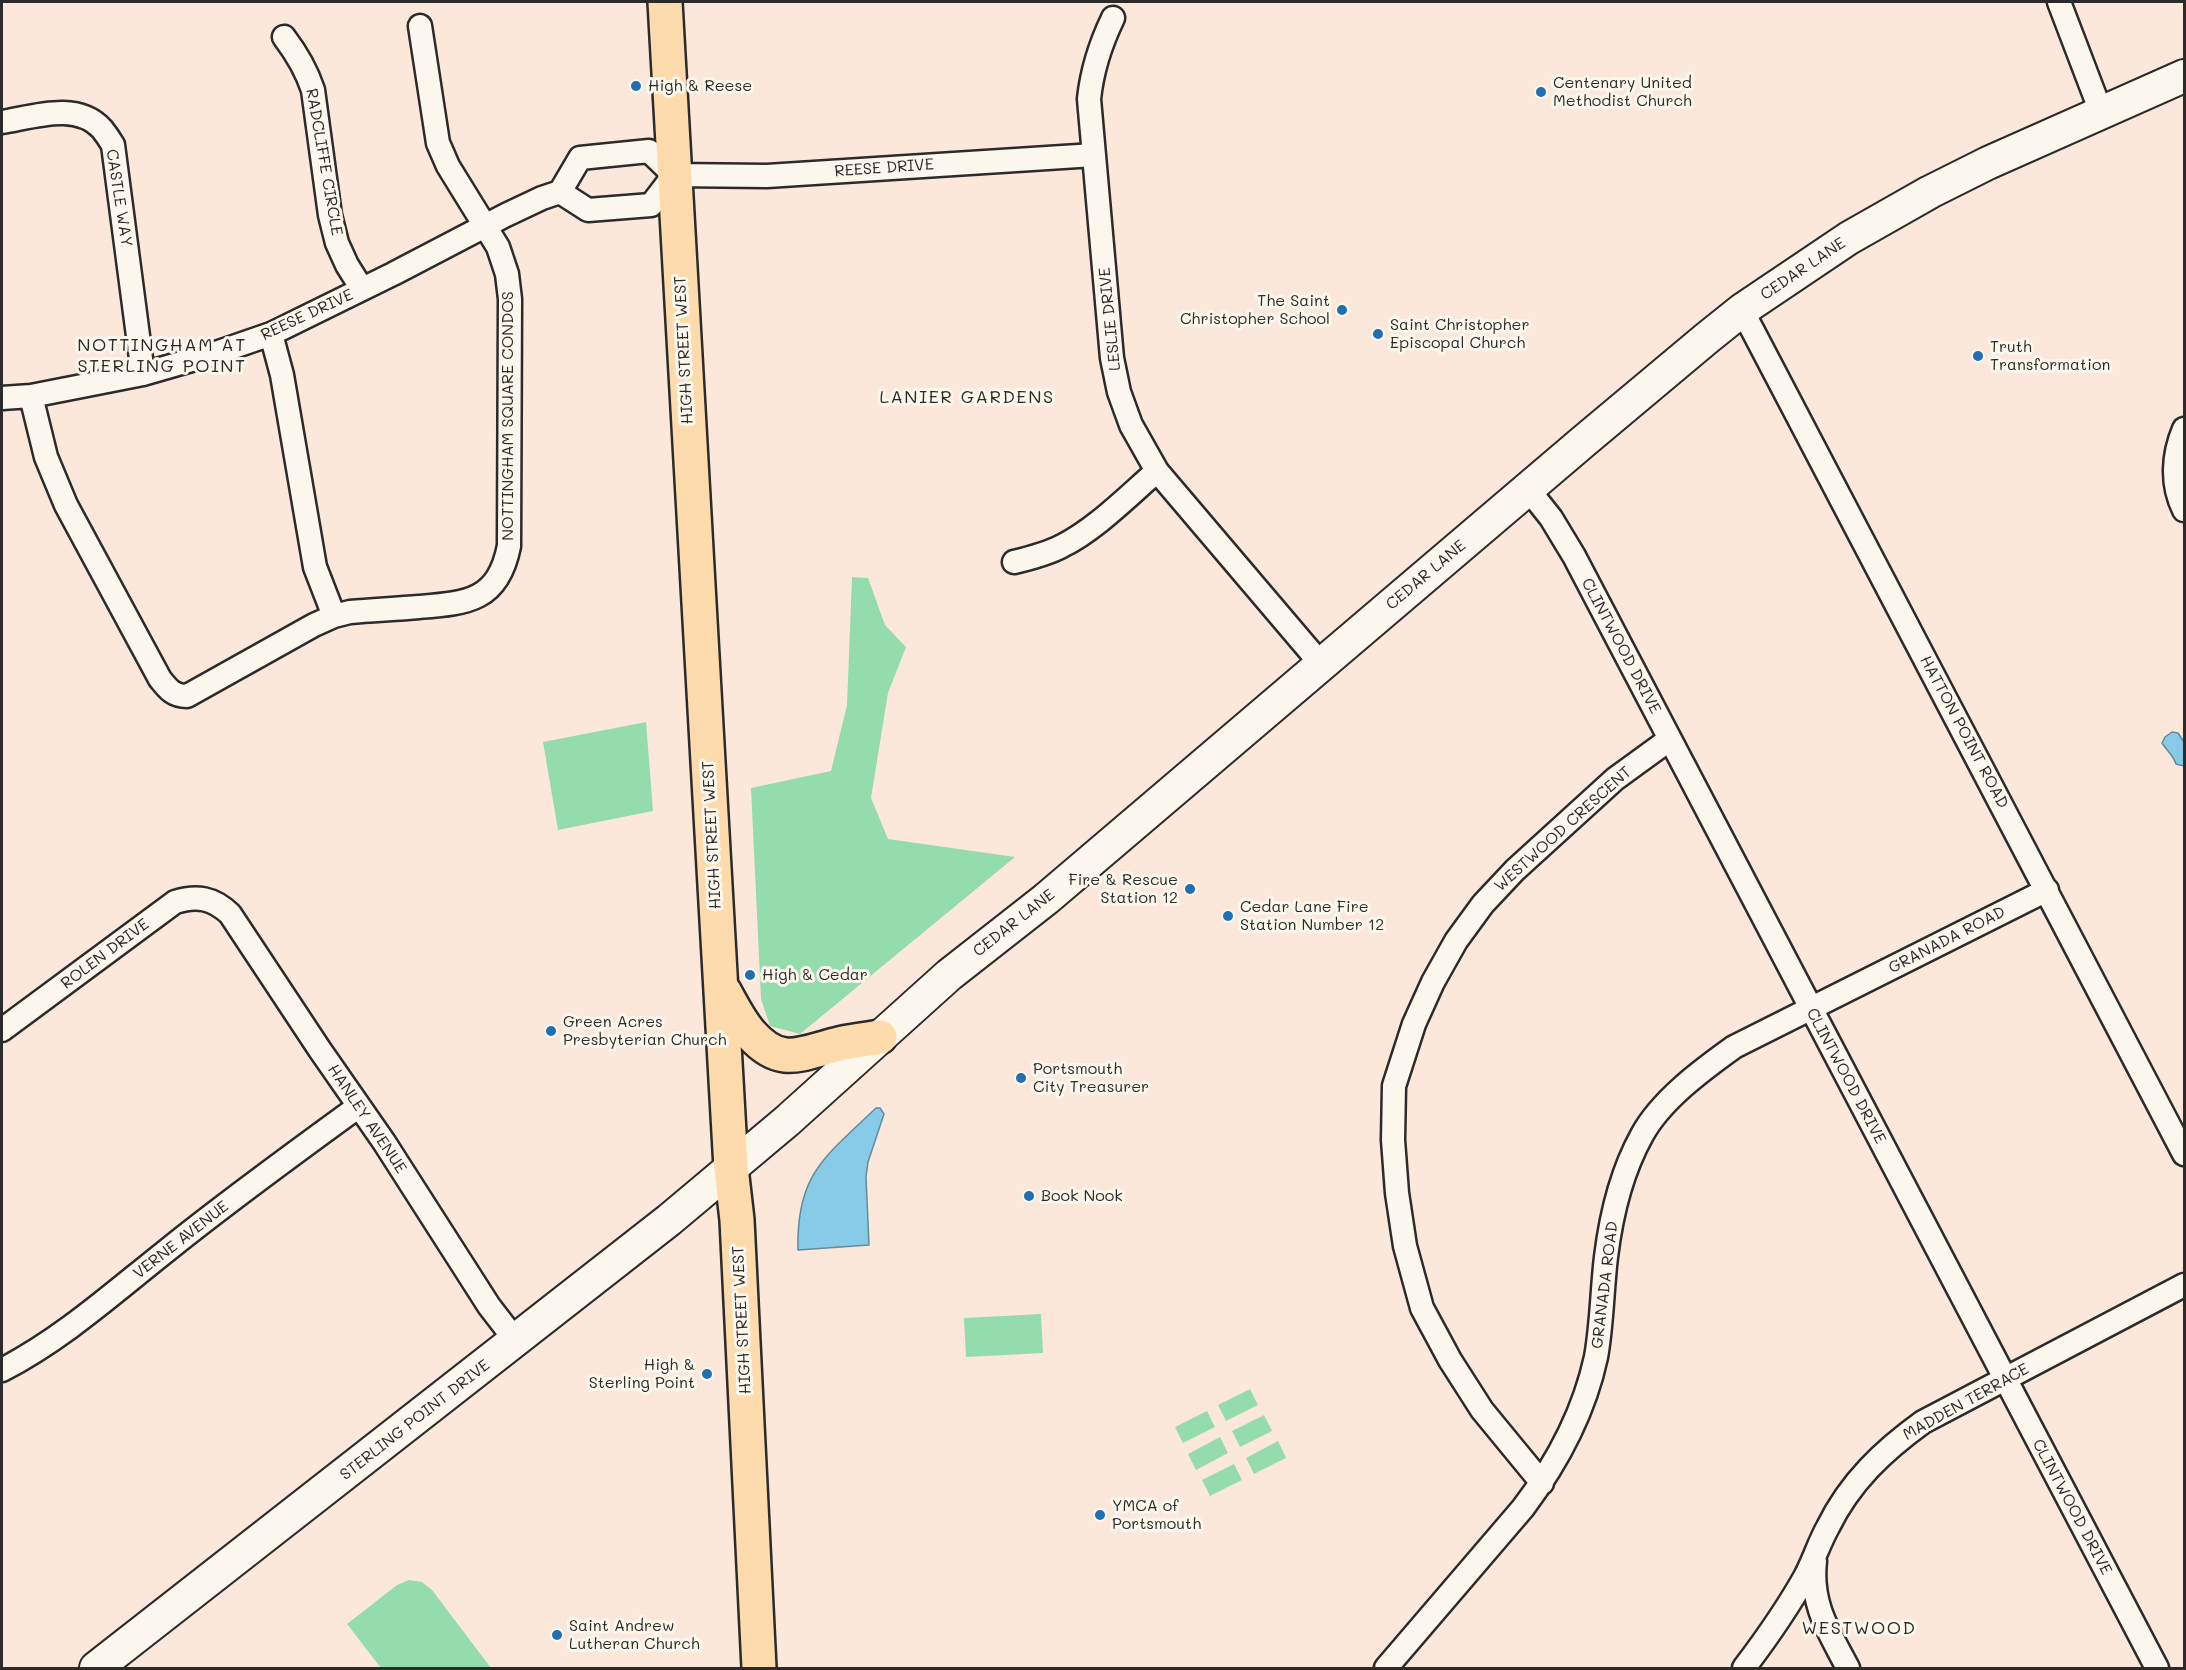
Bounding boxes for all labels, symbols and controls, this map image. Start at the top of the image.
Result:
place label: Centenary United Methodist Church [1553,73,1692,111]
place label: High & Reese [648,76,752,96]
marker: High & Reese [629,79,643,93]
marker: Centenary United Methodist Church [1534,85,1548,99]
street label: RADCLIFFE CIRCLE [302,87,346,237]
street label: CASTLE WAY [102,148,136,248]
street label: REESE DRIVE [834,155,934,181]
street label: CEDAR LANE [1757,234,1849,304]
street label: LESLIE DRIVE [1095,266,1125,372]
street label: HIGH STREET WEST [671,275,697,425]
street label: REESE DRIVE [258,285,356,345]
street label: NOTTINGHAM SQUARE CONDOS [498,291,518,541]
place label: The Saint Christopher School [1180,291,1330,329]
marker: The Saint Christopher School [1335,303,1349,317]
place label: Saint Christopher Episcopal Church [1390,315,1529,353]
marker: Saint Christopher Episcopal Church [1371,327,1385,341]
district label: NOTTINGHAM AT STERLING POINT [77,334,247,376]
place label: Truth Transformation [1990,337,2110,375]
marker: Truth Transformation [1971,349,1985,363]
district label: LANIER GARDENS [879,386,1055,408]
street label: CEDAR LANE [1382,536,1470,614]
street label: CLINTWOOD DRIVE [1577,575,1665,717]
street label: HATTON POINT ROAD [1916,652,2012,812]
street label: HIGH STREET WEST [699,760,725,910]
street label: WESTWOOD CRESCENT [1491,762,1635,896]
place label: Fire & Rescue Station 12 [1068,870,1178,908]
marker: Fire & Rescue Station 12 [1183,882,1197,896]
street label: CEDAR LANE [969,885,1059,961]
place label: Cedar Lane Fire Station Number 12 [1240,897,1384,935]
street label: GRANADA ROAD [1886,902,2008,978]
marker: Cedar Lane Fire Station Number 12 [1221,909,1235,923]
street label: ROLEN DRIVE [57,915,153,993]
place label: High & Cedar [762,965,868,985]
marker: High & Cedar [743,968,757,982]
street label: CLINTWOOD DRIVE [1802,1005,1890,1147]
place label: Green Acres Presbyterian Church [563,1012,727,1050]
marker: Green Acres Presbyterian Church [544,1024,558,1038]
place label: Portsmouth City Treasurer [1033,1059,1149,1097]
street label: HANLEY AVENUE [323,1061,411,1177]
marker: Portsmouth City Treasurer [1014,1071,1028,1085]
place label: Book Nook [1041,1186,1123,1206]
marker: Book Nook [1022,1189,1036,1203]
street label: VERNE AVENUE [130,1197,232,1283]
street label: GRANADA ROAD [1588,1220,1622,1350]
street label: HIGH STREET WEST [729,1245,755,1395]
place label: High & Sterling Point [589,1355,695,1393]
street label: STERLING POINT DRIVE [336,1356,494,1484]
street label: MADDEN TERRACE [1900,1359,2032,1445]
marker: High & Sterling Point [700,1367,714,1381]
street label: CLINTWOOD DRIVE [2028,1436,2116,1578]
place label: YMCA of Portsmouth [1112,1496,1201,1534]
marker: YMCA of Portsmouth [1093,1508,1107,1522]
place label: Saint Andrew Lutheran Church [569,1616,700,1654]
district label: WESTWOOD [1802,1617,1916,1639]
marker: Saint Andrew Lutheran Church [550,1628,564,1642]

